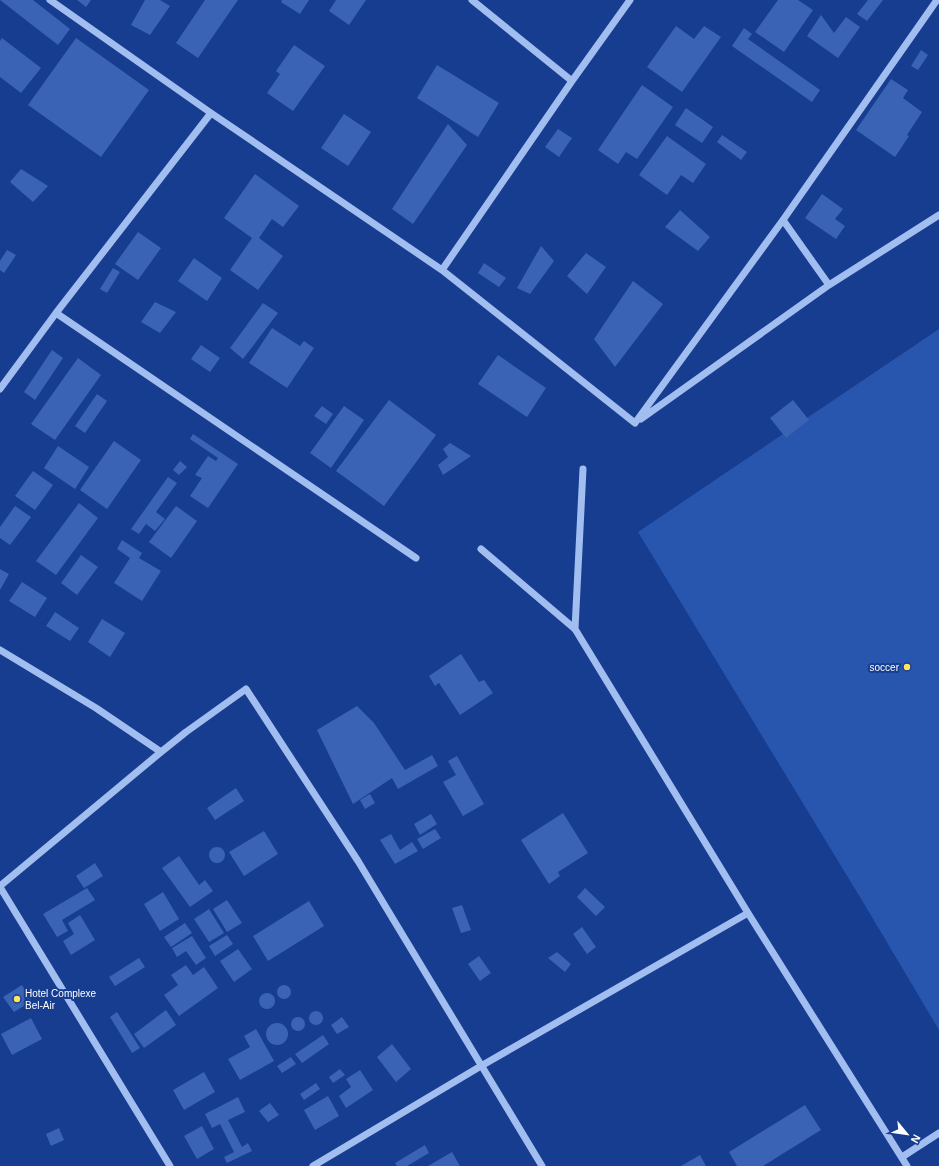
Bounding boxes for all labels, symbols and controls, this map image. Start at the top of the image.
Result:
place label: soccer [870,662,900,673]
marker: soccer [902,662,912,672]
place label: Hotel Complexe Bel-Air [25,988,97,1011]
marker: Hotel Complexe Bel-Air [12,994,22,1004]
north arrow [887,1114,927,1154]
text: N [909,1132,923,1145]

